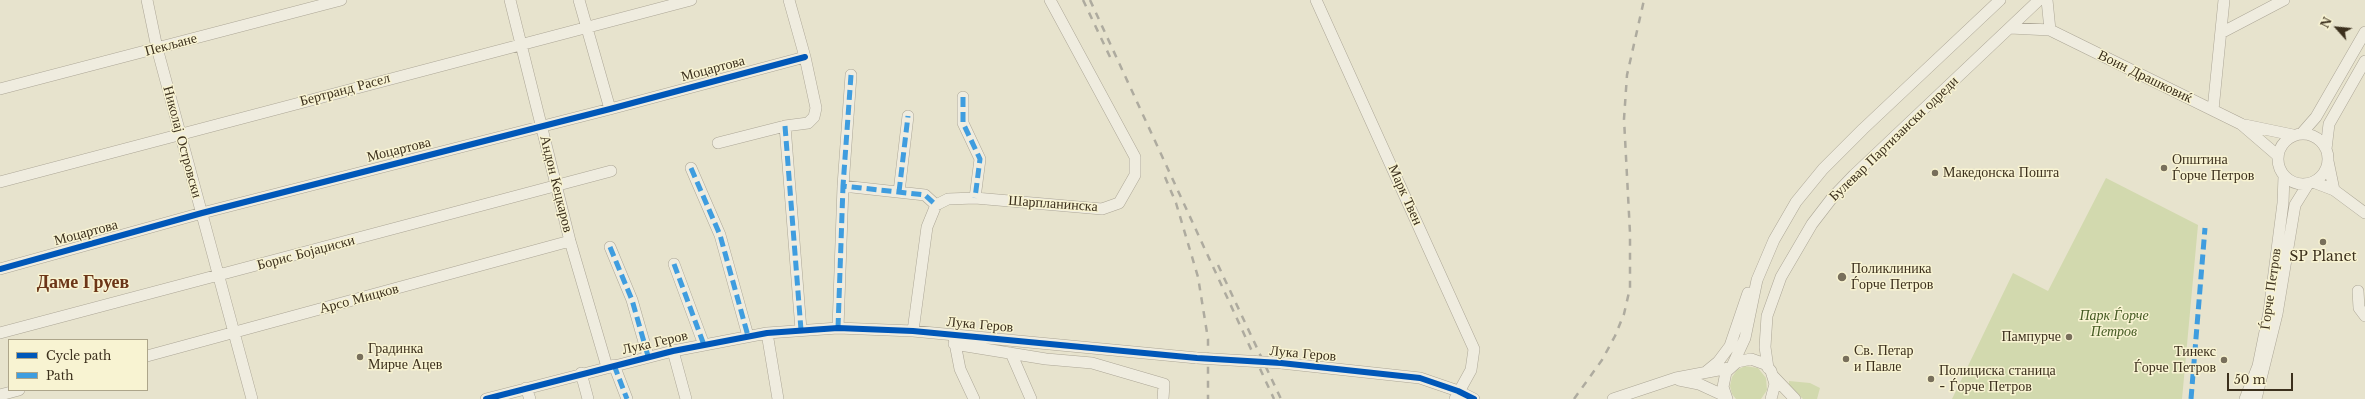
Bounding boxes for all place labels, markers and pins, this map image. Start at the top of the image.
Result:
place label: Општина Ѓорче Петров [2172,152,2254,184]
marker: Општина Ѓорче Петров [2159,163,2169,173]
place label: Македонска Пошта [1943,165,2059,181]
marker: Македонска Пошта [1930,168,1940,178]
marker: SP Planet [2318,237,2328,247]
place label: SP Planet [2289,249,2357,265]
place label: Поликлиника Ѓорче Петров [1851,261,1933,294]
marker: Поликлиника Ѓорче Петров [1836,271,1848,283]
place label: Пампурче [2001,329,2061,345]
marker: Пампурче [2064,332,2074,342]
place label: Градинка Мирче Ацев [368,341,442,374]
place label: Св. Петар и Павле [1854,343,1914,376]
place label: Тинекс Ѓорче Петров [2134,344,2216,376]
marker: Градинка Мирче Ацев [355,352,365,362]
marker: Св. Петар и Павле [1841,354,1851,364]
marker: Тинекс Ѓорче Петров [2219,355,2229,365]
place label: Полициска станица - Ѓорче Петров [1939,363,2056,396]
marker: Полициска станица - Ѓорче Петров [1926,374,1936,384]

